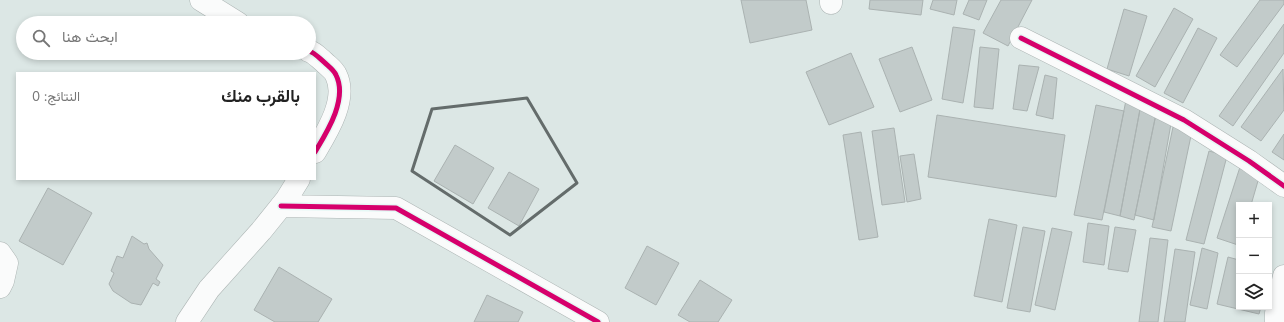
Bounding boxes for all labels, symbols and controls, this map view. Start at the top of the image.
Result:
search box [16,16,316,60]
icon: search [30,27,52,49]
text: ابحث هنا [62,27,118,46]
text: بالقرب منك [221,86,300,106]
text: النتائج: 0 [32,88,80,104]
map controls [1236,202,1272,310]
button: + [1236,202,1272,238]
button: − [1236,238,1272,274]
button: layers [1236,274,1272,310]

